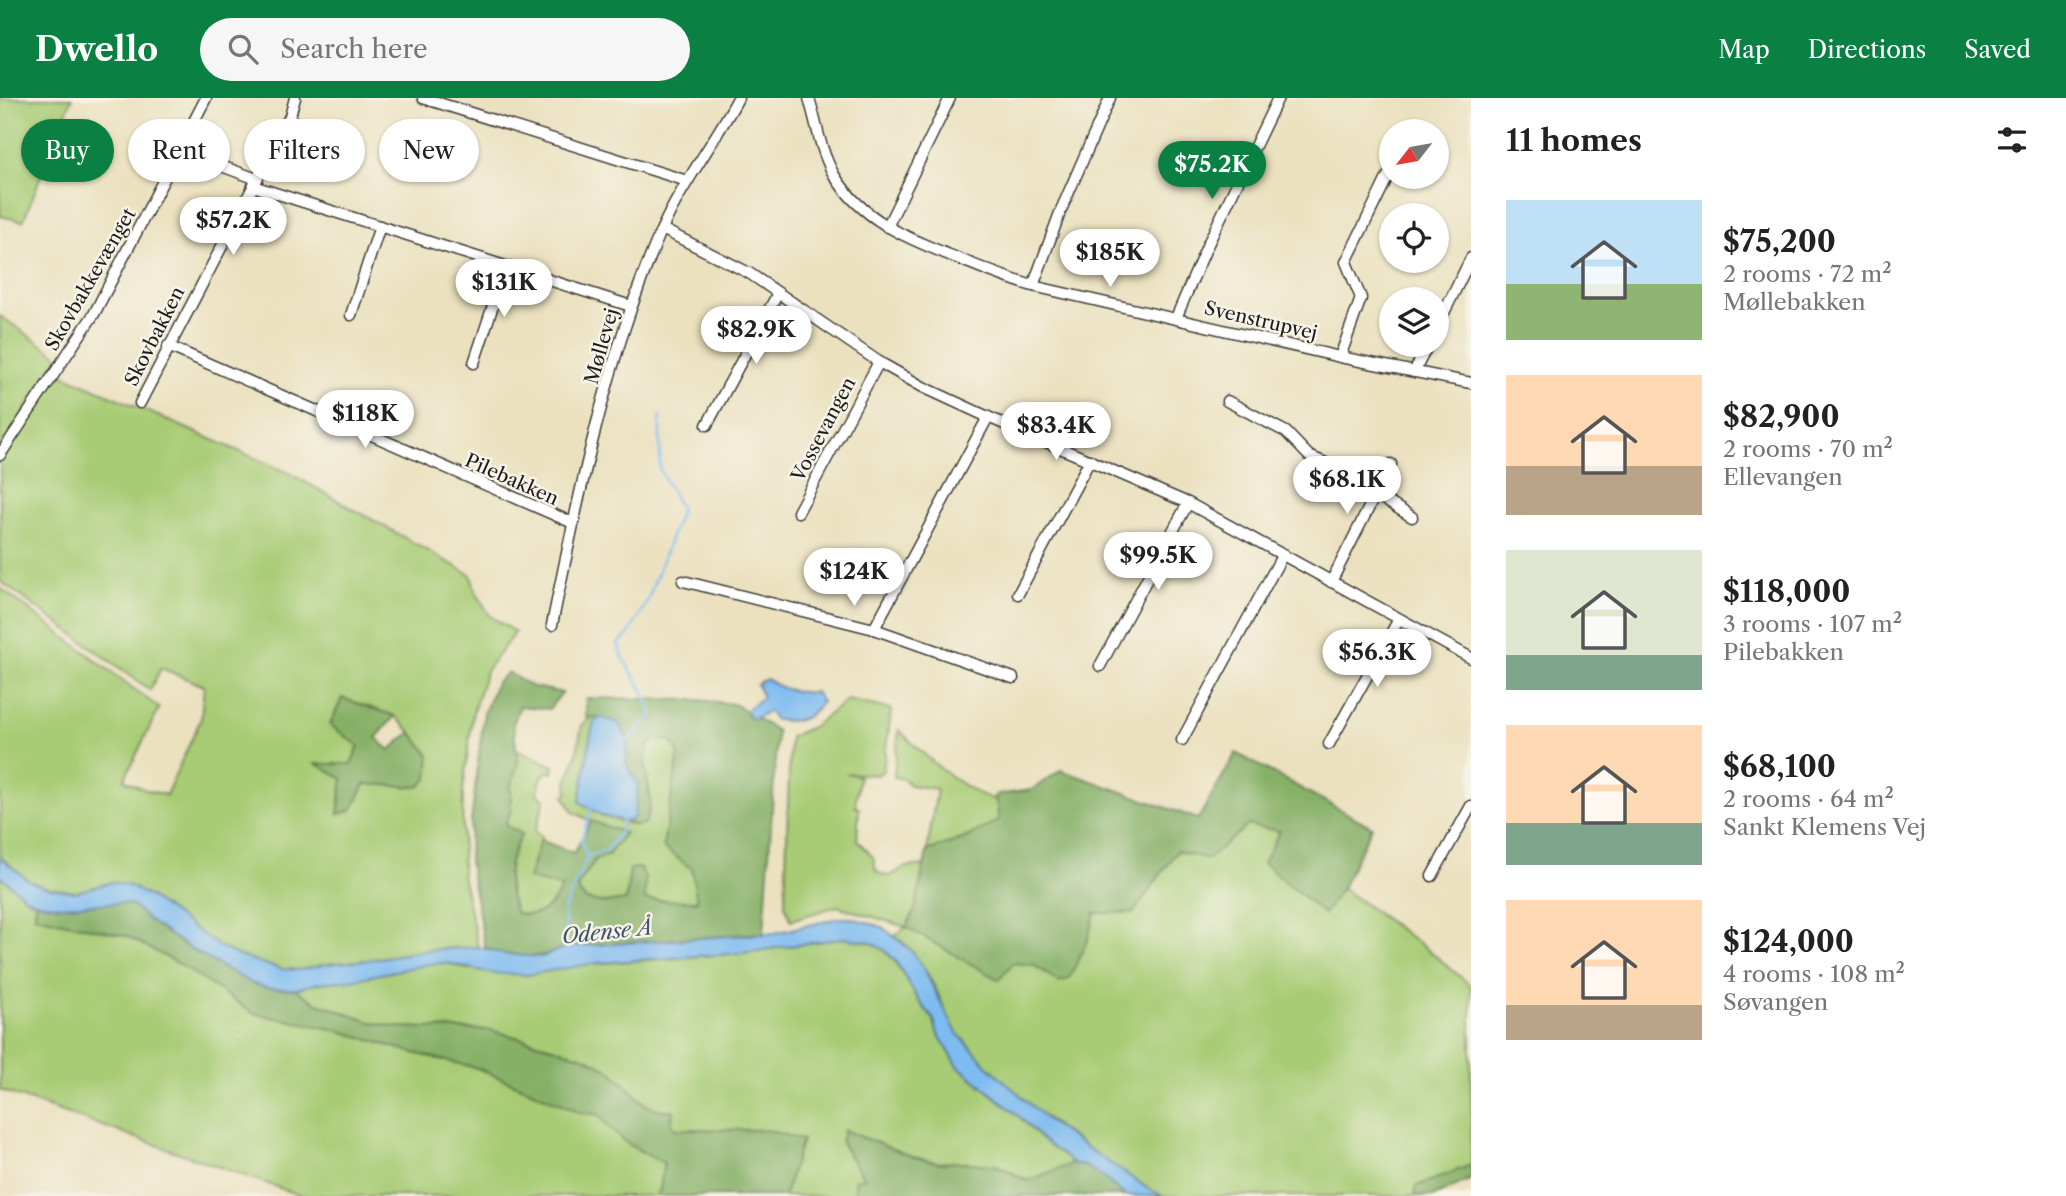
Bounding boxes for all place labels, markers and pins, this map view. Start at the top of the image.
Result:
pin: $75.2K [1155,141,1269,201]
pin: $57.2K [176,198,290,257]
pin: $185K [1061,230,1159,289]
pin: $131K [455,260,553,319]
pin: $82.9K [699,306,813,366]
pin: $118K [316,390,414,450]
pin: $83.4K [999,402,1113,462]
pin: $68.1K [1290,456,1404,516]
pin: $99.5K [1101,532,1215,592]
pin: $124K [805,548,903,608]
pin: $56.3K [1320,630,1434,689]

